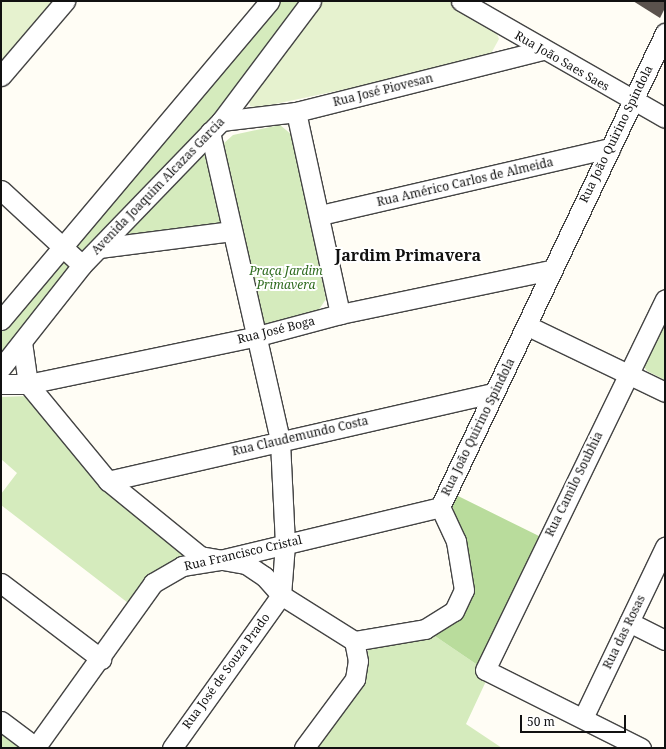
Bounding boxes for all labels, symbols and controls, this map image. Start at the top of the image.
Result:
street label: Rua João Saes Saes [512,28,612,94]
street label: Rua João Quirino Spindola [576,63,656,205]
street label: Rua José Piovesan [331,71,435,109]
street label: Avenida Joaquim Alcazas Garcia [89,114,227,258]
street label: Rua Américo Carlos de Almeida [375,155,555,209]
district label: Jardim Primavera [335,245,481,265]
park label: Praça Jardim Primavera [249,264,323,292]
street label: Rua José Boga [236,313,316,347]
street label: Rua João Quirino Spindola [438,356,518,498]
street label: Rua Claudemundo Costa [230,413,370,459]
street label: Rua Camilo Soubhia [542,429,606,539]
street label: Rua Francisco Cristal [183,532,303,574]
street label: Rua das Rosas [600,593,648,671]
street label: Rua José de Souza Prado [179,610,273,732]
scale bar [522,707,628,733]
text: 50 m [527,713,555,730]

